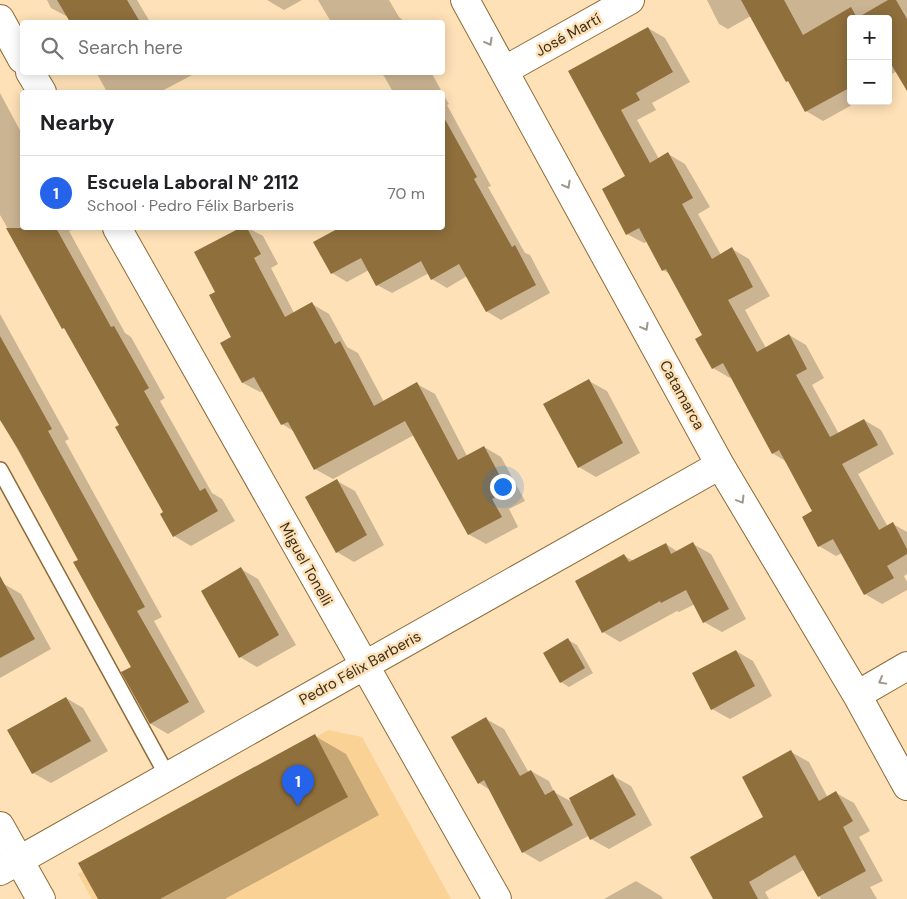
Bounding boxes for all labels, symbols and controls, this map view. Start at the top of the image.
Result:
street label: José Martí [532,8,605,61]
map controls [847,15,892,105]
button: + [847,15,892,60]
search box [20,20,445,75]
icon: search [38,34,66,62]
text: Search here [78,35,183,60]
one-way arrow [483,37,493,46]
button: − [847,60,892,105]
text: Nearby [40,109,114,137]
text: Escuela Laboral N° 2112 [87,170,299,195]
one-way arrow [561,180,571,189]
text: 1 [53,183,59,204]
text: 70 m [387,183,425,204]
text: School · Pedro Félix Barberis [87,195,294,216]
one-way arrow [639,322,649,331]
street label: Catamarca [655,357,709,433]
your location [490,474,516,500]
one-way arrow [735,495,745,504]
street label: Miguel Tonelli [275,519,337,609]
street label: Pedro Félix Barberis [296,626,424,710]
one-way arrow [878,674,887,684]
pin: 1 [282,765,314,806]

